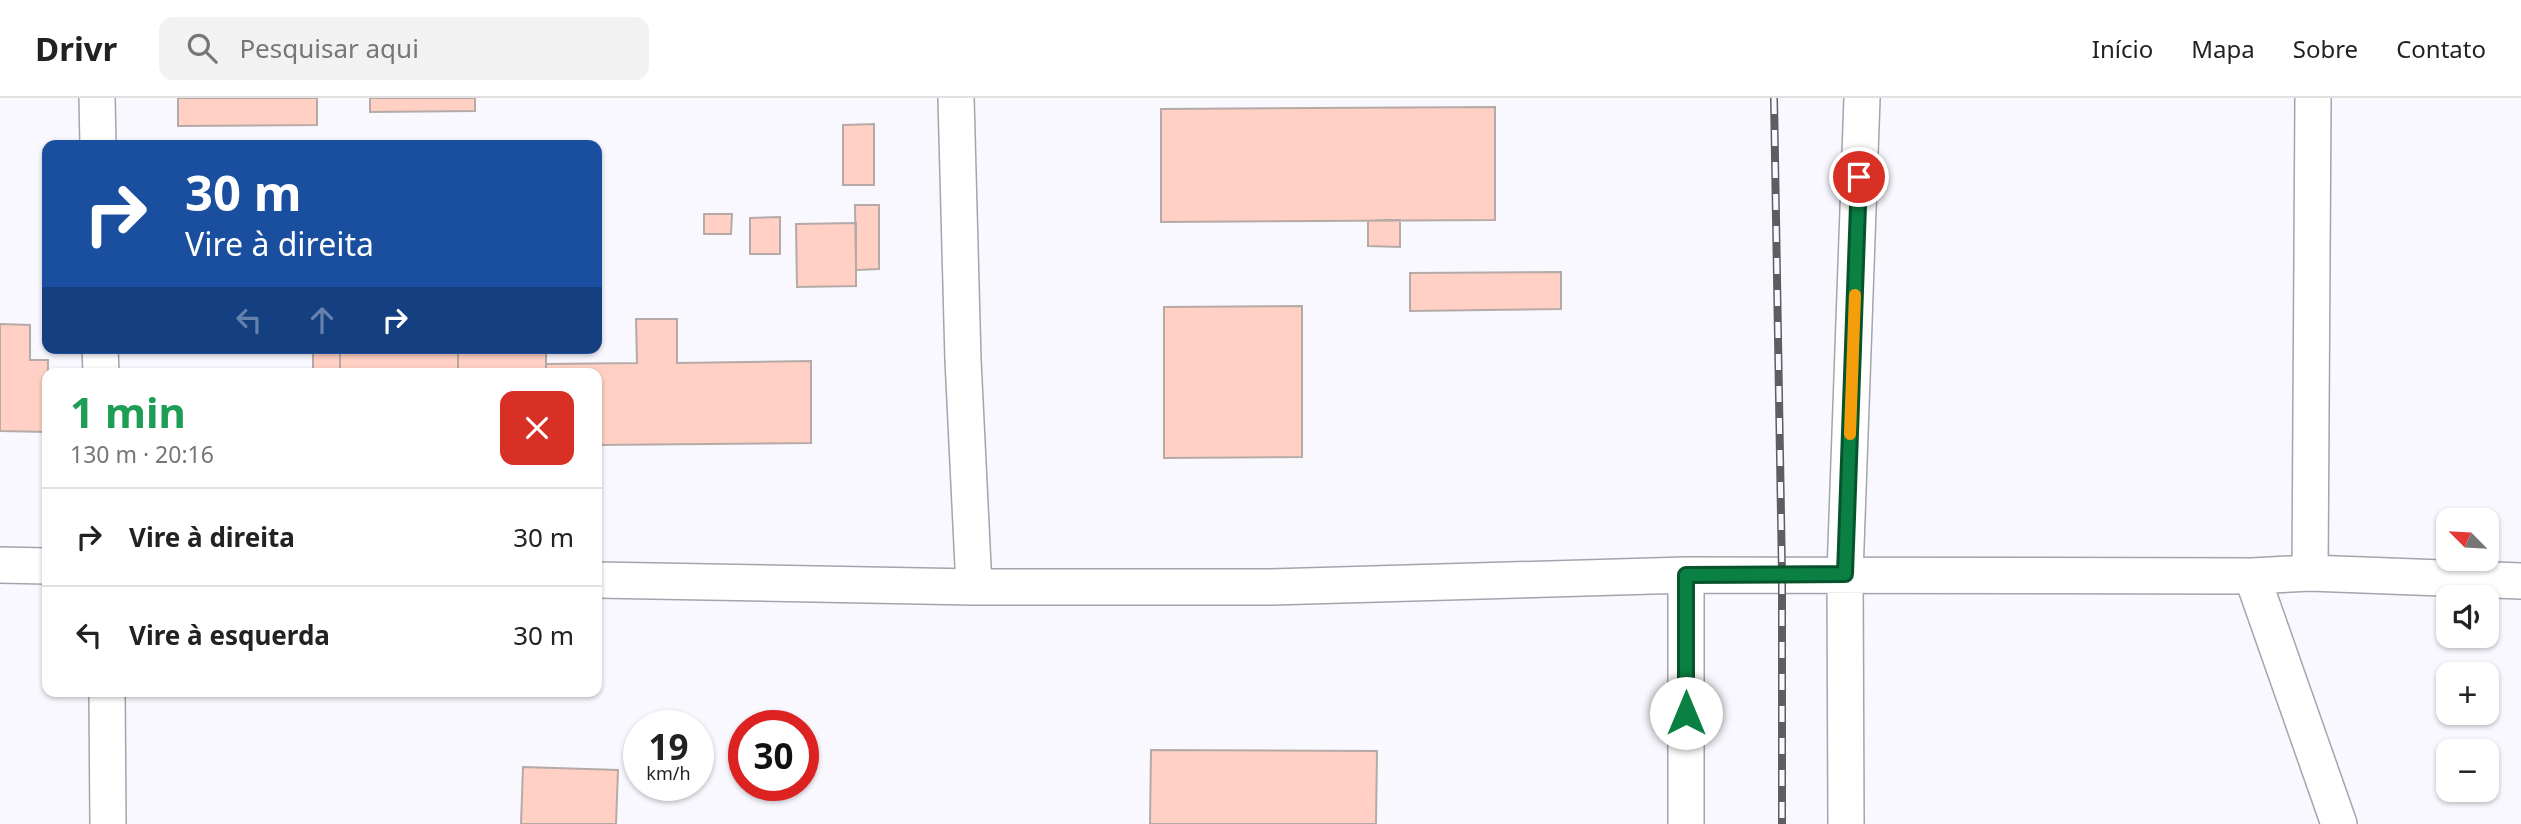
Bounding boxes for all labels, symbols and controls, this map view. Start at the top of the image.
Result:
search box [159,17,649,80]
text: Drivr [35,26,117,71]
icon: search [183,29,221,67]
text: Pesquisar aqui [239,30,419,66]
text: Início [2092,32,2153,65]
text: Mapa [2191,32,2255,65]
text: Sobre [2293,32,2358,65]
text: Contato [2396,32,2486,65]
pin [1829,147,1889,207]
icon: arrive [1840,158,1878,196]
text: 30 m [185,159,302,225]
icon: right [70,168,161,259]
text: Vire à direita [185,222,374,265]
icon: left [230,301,268,339]
icon: ahead [303,301,341,339]
icon: right [376,301,414,339]
text: 1 min [70,383,186,440]
button: close [500,391,574,465]
text: 130 m · 20:16 [70,438,214,470]
north arrow [2436,508,2499,570]
map controls [2436,508,2499,802]
icon: right [70,518,108,556]
text: Vire à direita [129,519,295,555]
text: 30 m [513,519,574,555]
button: sound [2436,585,2499,648]
icon: left [70,616,108,654]
text: Vire à esquerda [129,617,330,653]
text: 30 m [513,617,574,653]
button: + [2436,662,2499,725]
position arrow [1649,676,1723,750]
speed limit sign: 30 [728,710,819,801]
text: 19 [648,723,689,770]
button: − [2436,739,2499,802]
text: km/h [646,761,691,785]

